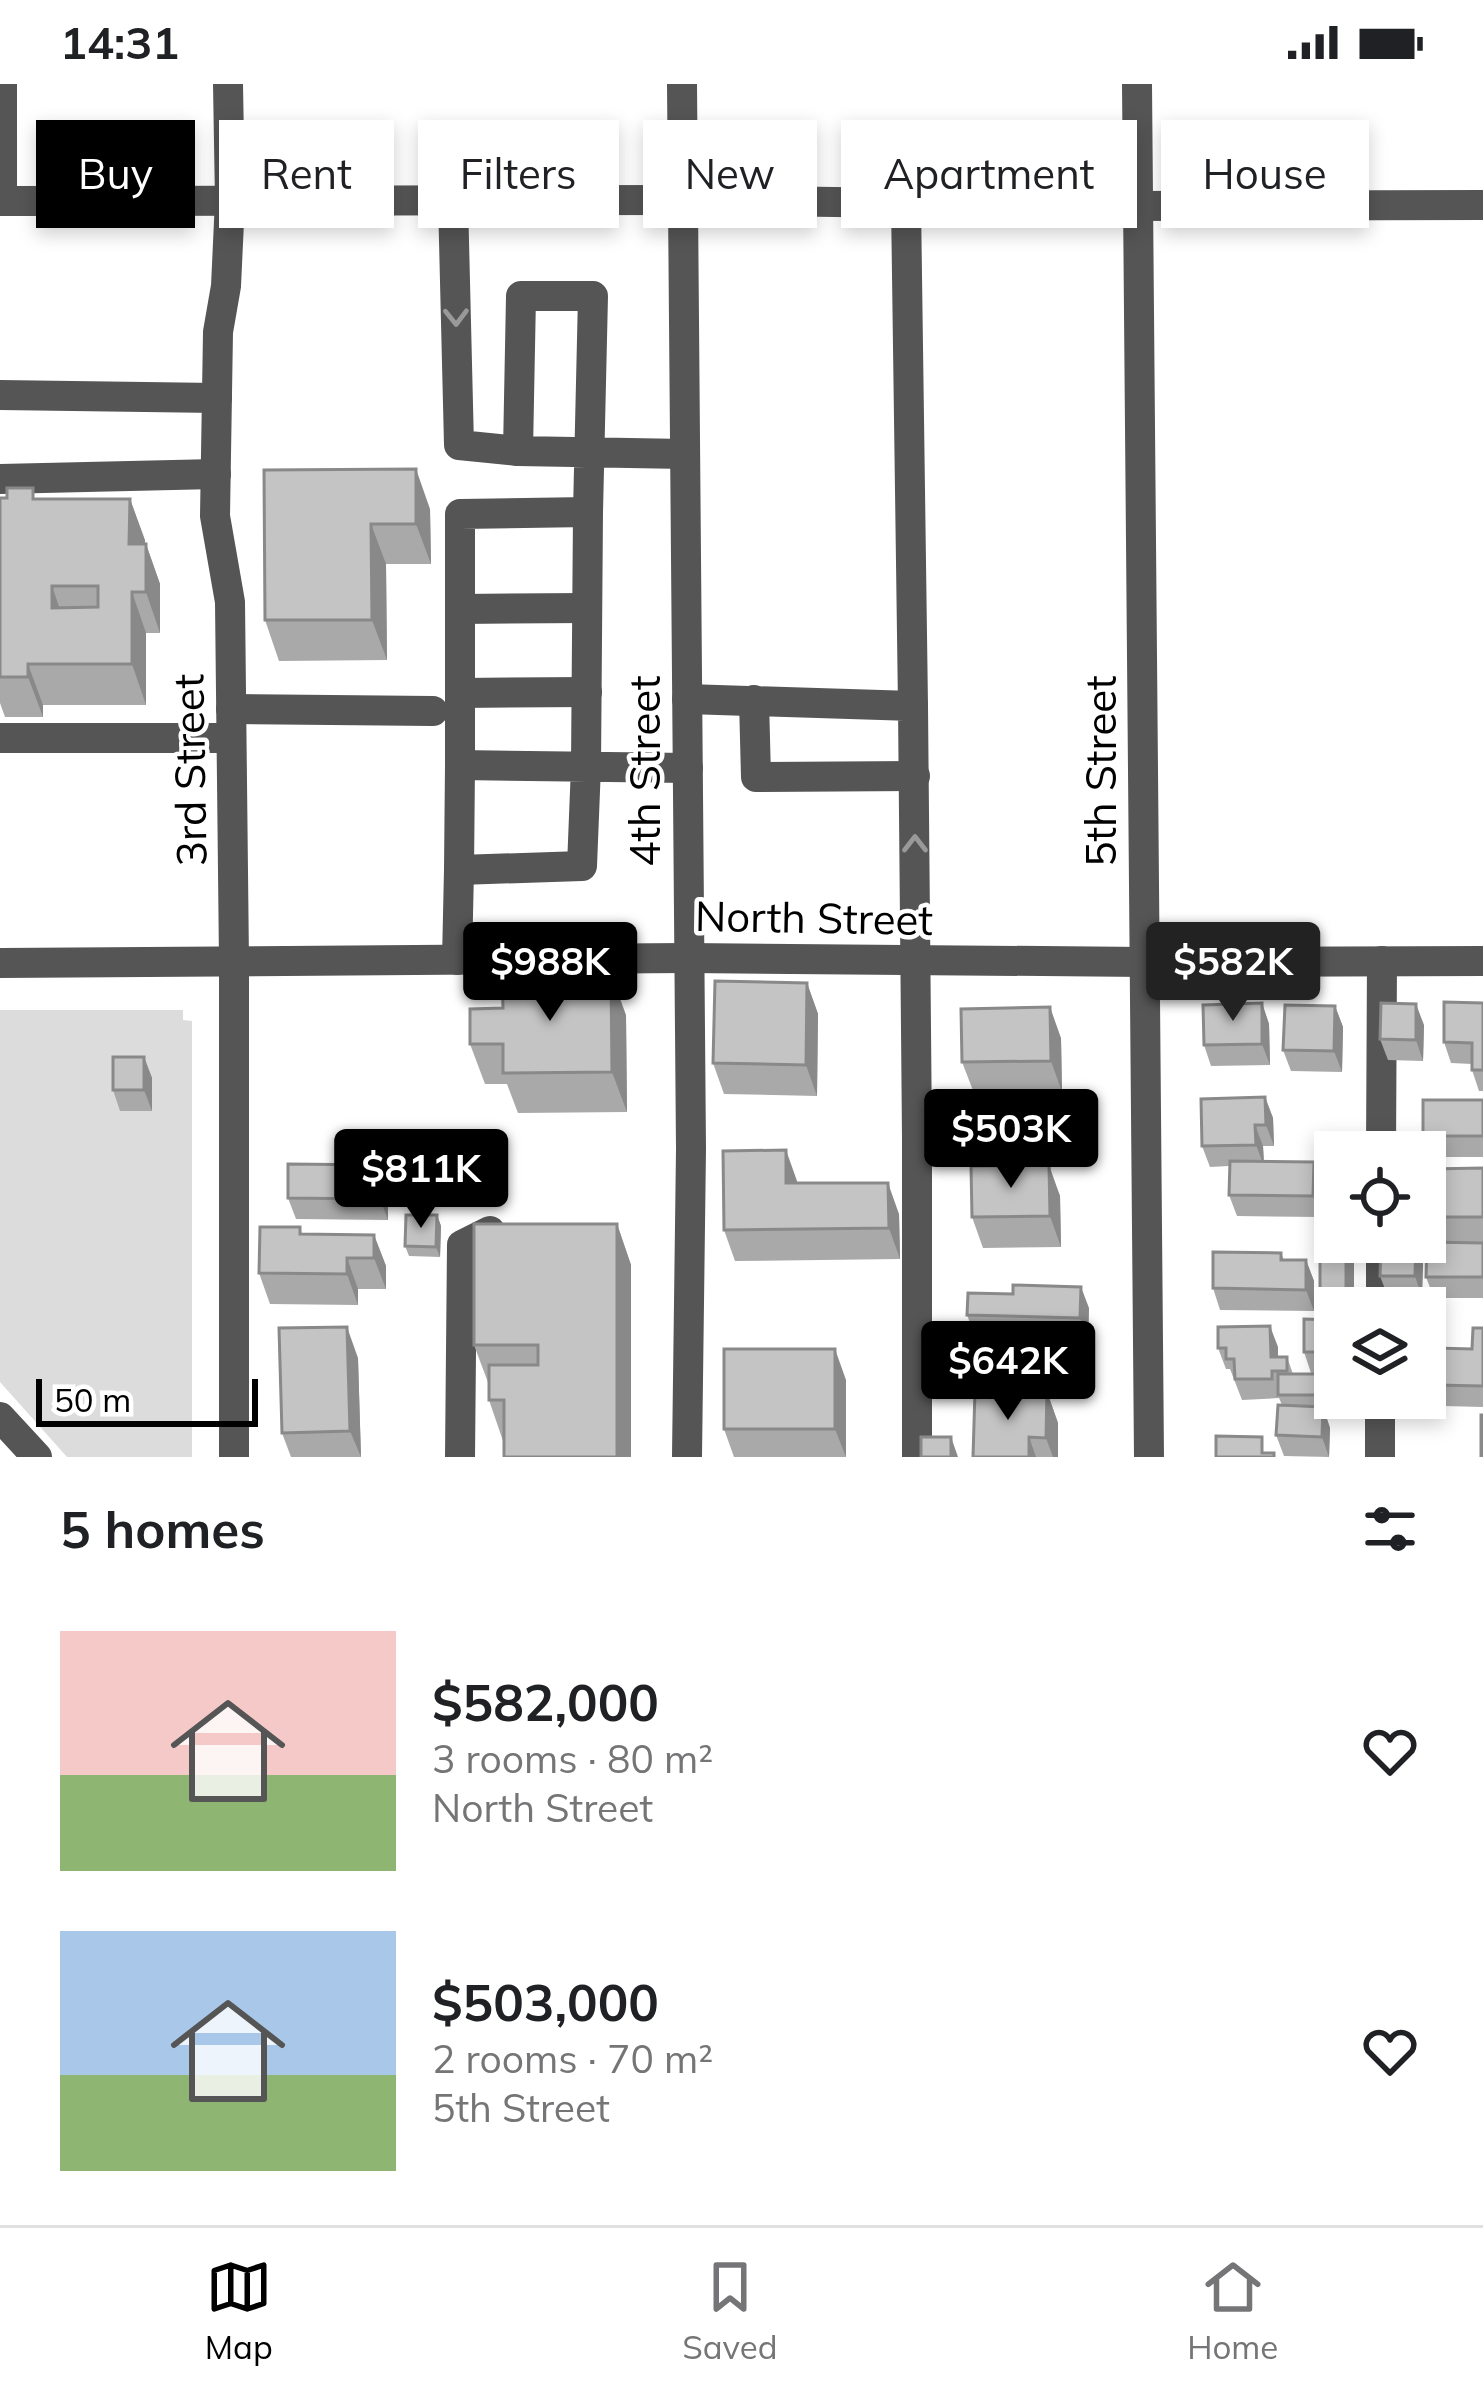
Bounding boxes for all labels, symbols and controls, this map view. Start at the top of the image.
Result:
text: 14:31 [60,14,179,70]
chip: Buy [36,120,195,228]
chip: Rent [219,120,394,228]
chip: Filters [418,120,619,228]
chip: New [643,120,817,228]
chip: Apartment [841,120,1137,228]
chip: House [1161,120,1369,228]
one-way arrow [442,308,468,327]
street label: 3rd Street [161,673,218,867]
street label: 4th Street [618,675,671,867]
street label: 5th Street [1074,675,1127,867]
one-way arrow [902,834,928,852]
street label: North Street [694,889,934,946]
pin: $988K [466,922,634,1024]
pin: $582K [1149,922,1317,1024]
text: $988K [490,936,610,985]
text: $582K [1173,936,1293,985]
pin: $503K [927,1089,1095,1191]
text: $503K [951,1103,1071,1152]
pin: $811K [337,1129,505,1231]
map controls [1314,1131,1446,1419]
button: locate [1314,1131,1446,1263]
text: $811K [361,1143,481,1192]
button: layers [1314,1287,1446,1419]
pin: $642K [924,1321,1092,1423]
text: $642K [948,1335,1068,1384]
scale bar [36,1373,258,1426]
text: 50 m [54,1379,131,1420]
icon: filters [1357,1496,1423,1562]
text: 5 homes [60,1497,265,1561]
text: $582,000 [432,1670,659,1734]
icon: home [156,1679,300,1823]
icon: heart [1357,1718,1423,1784]
text: 3 rooms · 80 m² [432,1734,713,1783]
text: North Street [432,1783,653,1832]
text: $503,000 [432,1970,659,2034]
icon: home [156,1979,300,2123]
icon: heart [1357,2018,1423,2084]
text: 2 rooms · 70 m² [432,2034,713,2083]
text: 5th Street [432,2083,610,2132]
tab: Map [205,2254,273,2367]
tab: Saved [682,2254,778,2367]
tab: Home [1187,2254,1278,2367]

